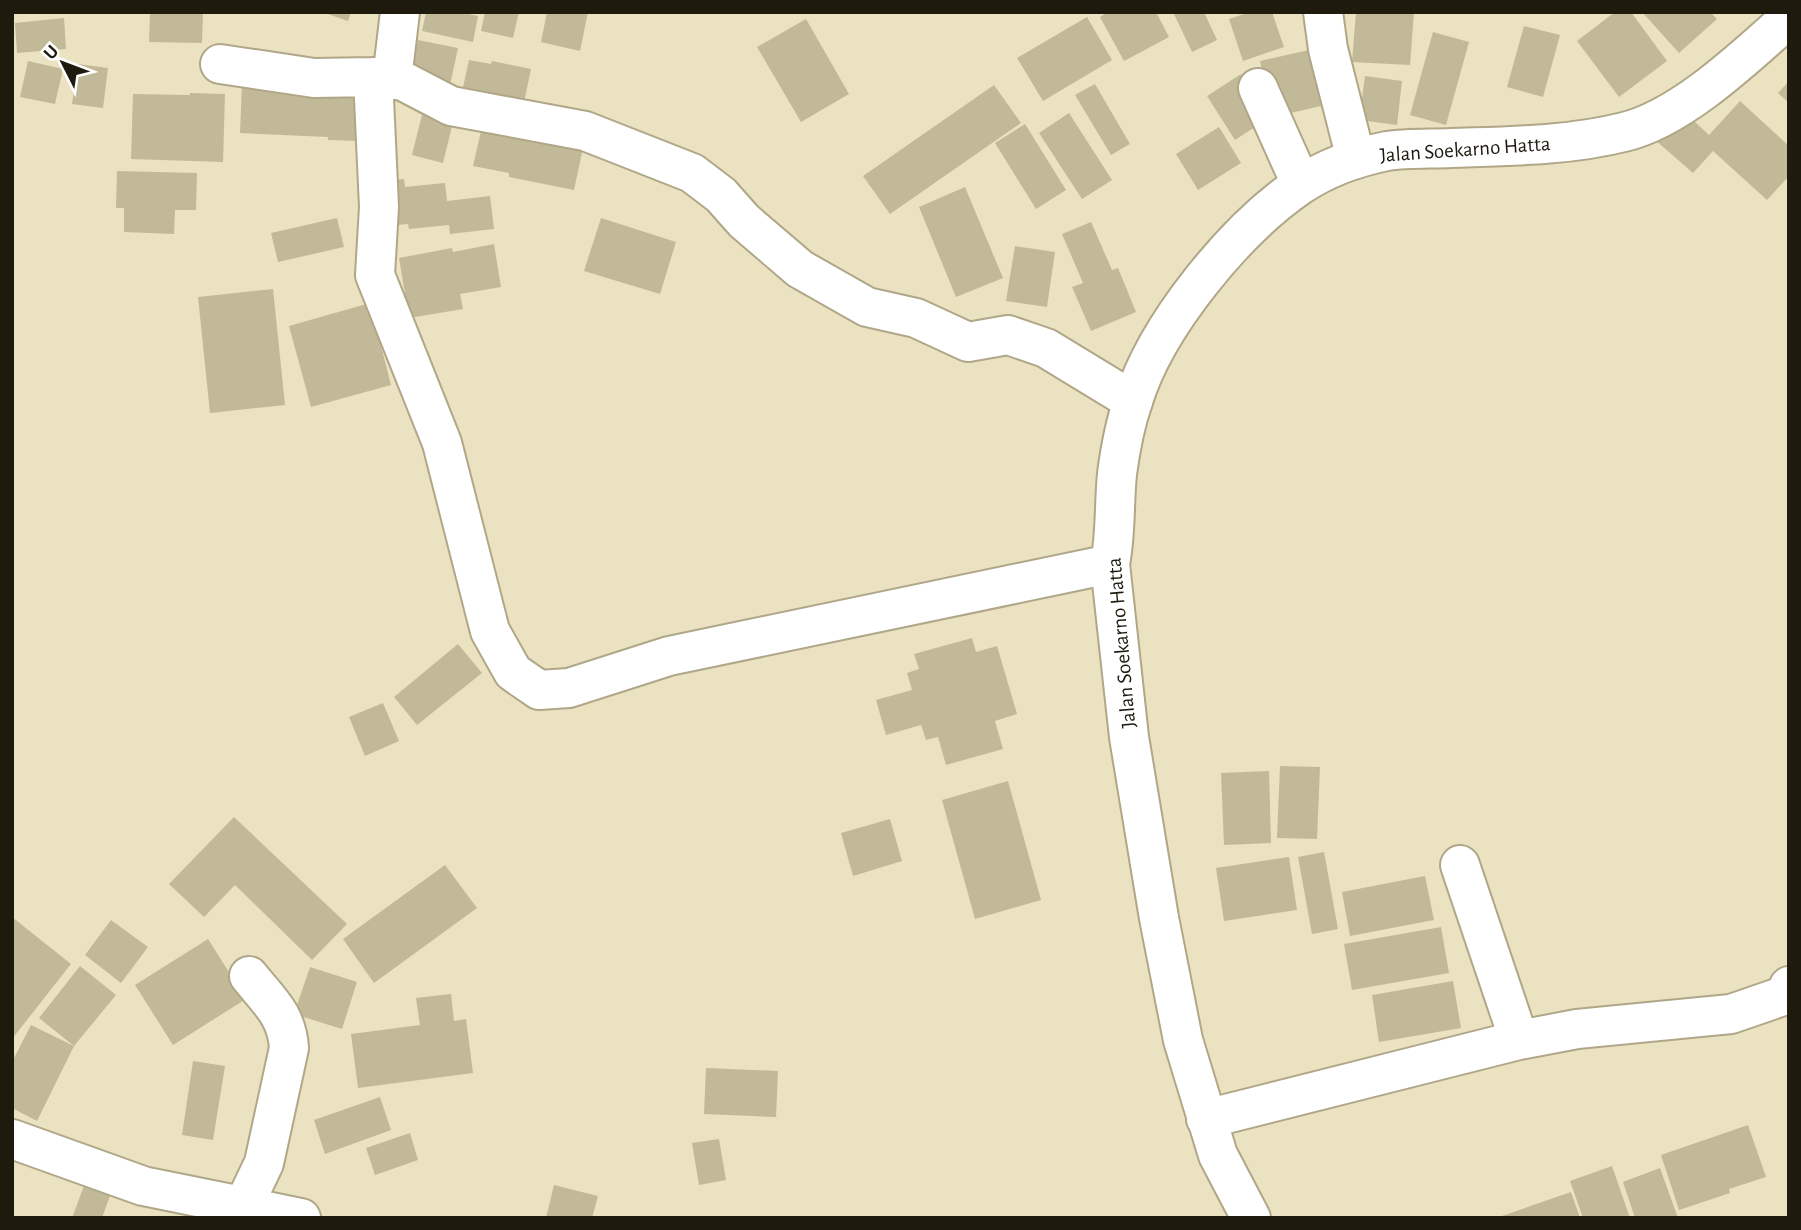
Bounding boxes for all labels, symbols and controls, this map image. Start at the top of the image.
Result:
north arrow [28,28,98,98]
text: U [40,42,63,63]
street label: Jalan Soekarno Hatta [1379,133,1551,166]
street label: Jalan Soekarno Hatta [1104,557,1139,729]

